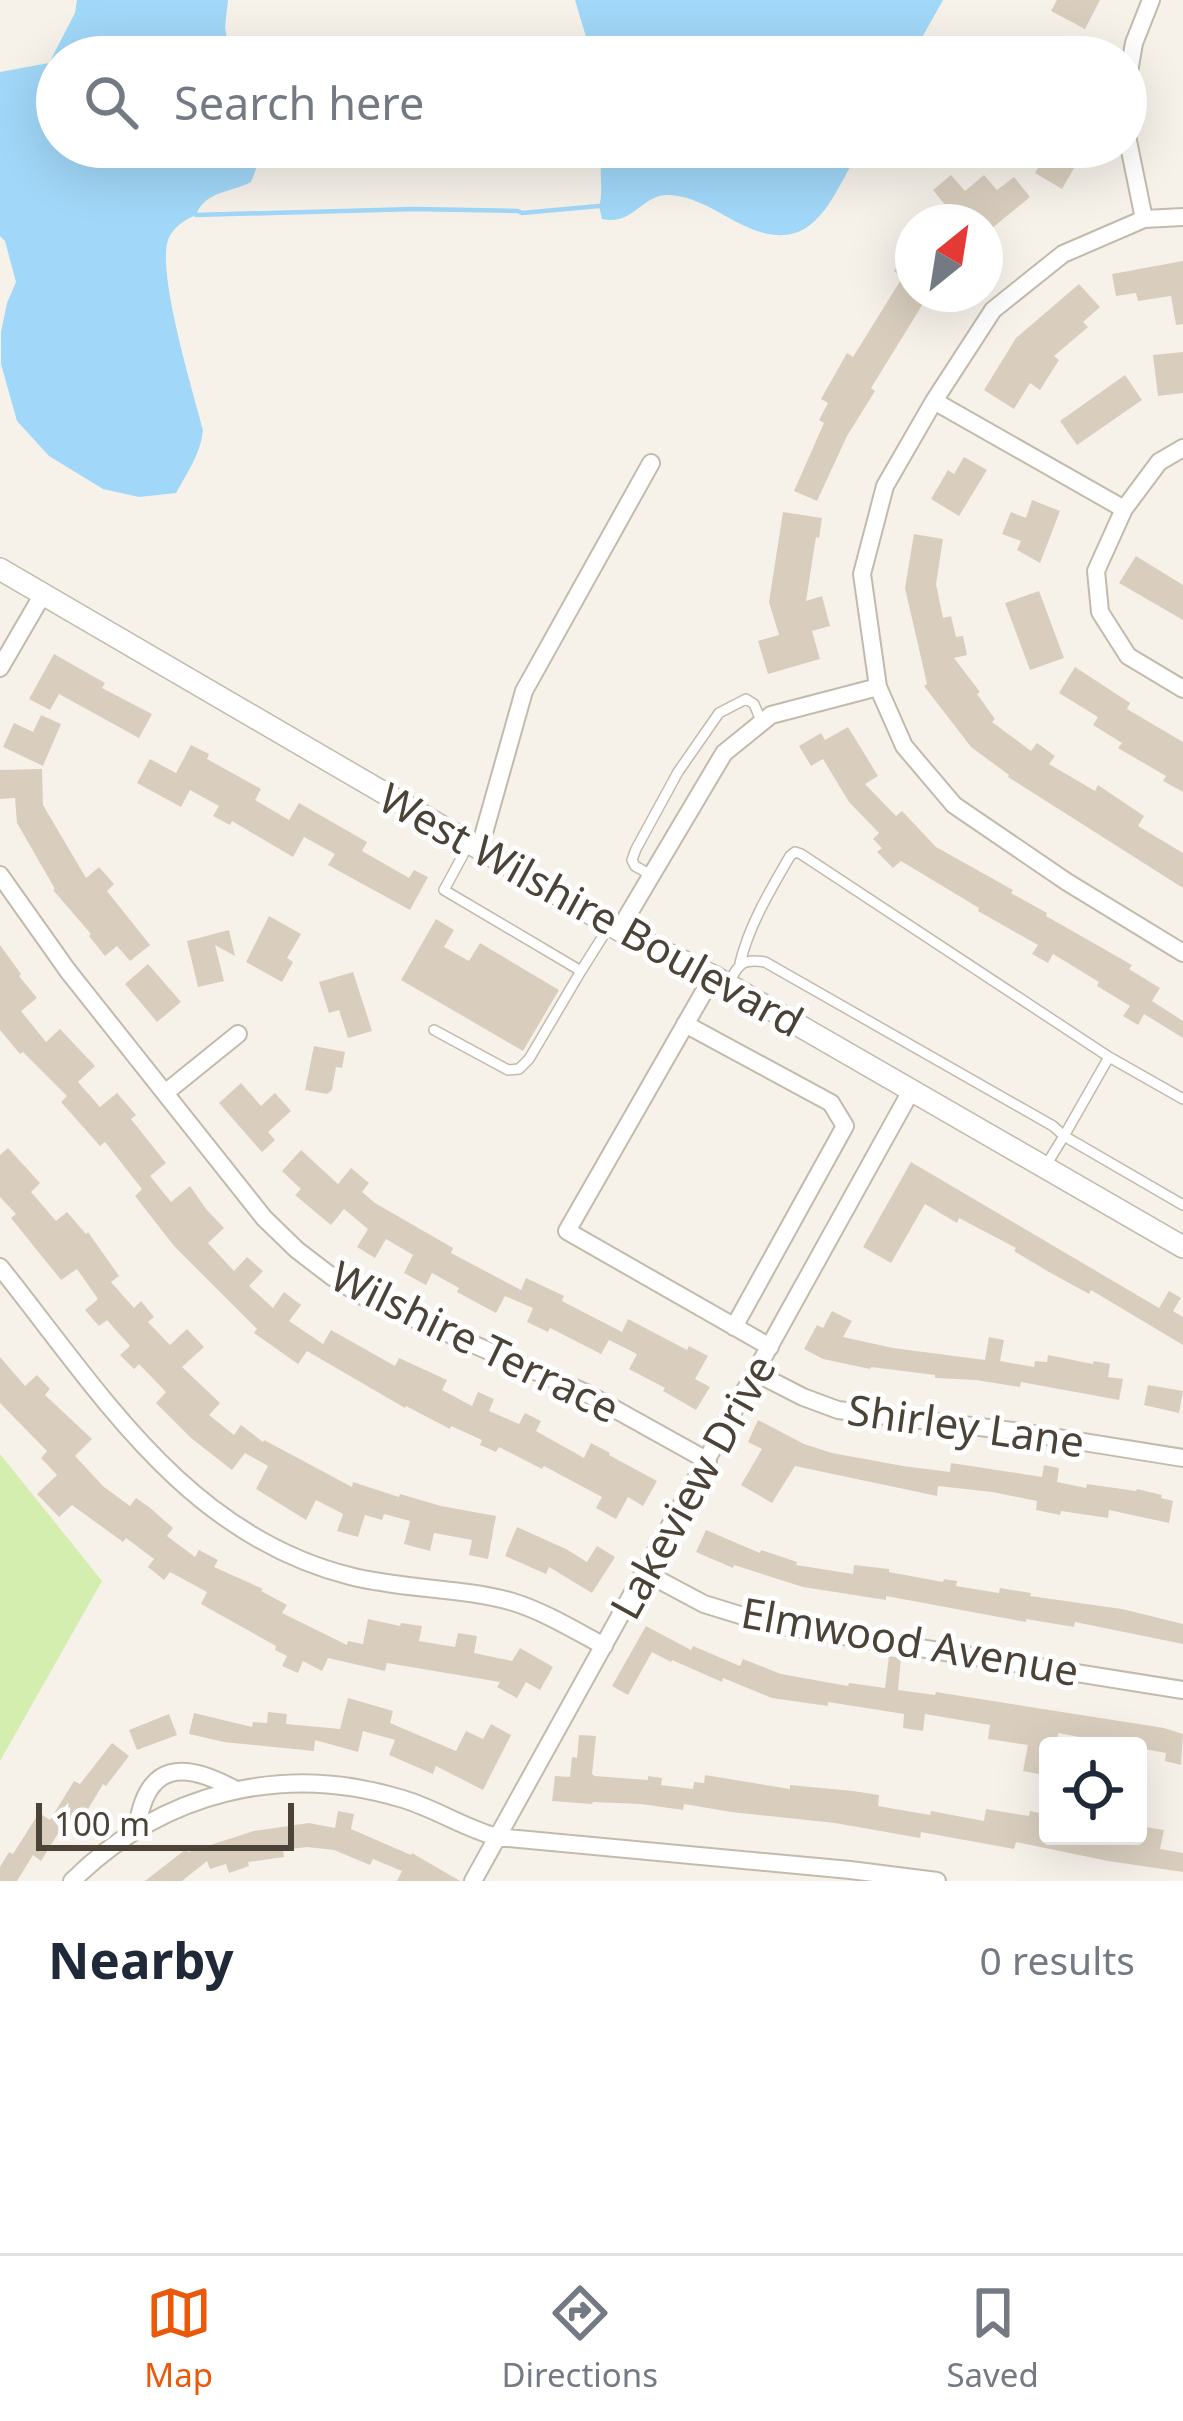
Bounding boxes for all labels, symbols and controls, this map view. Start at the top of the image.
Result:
search box [36,36,1147,168]
icon: search [78,69,144,135]
text: Search here [174,72,424,133]
north arrow [895,204,1003,312]
street label: West Wilshire Boulevard [370,768,814,1049]
street label: Wilshire Terrace [322,1246,629,1435]
street label: Lakeview Drive [596,1344,788,1629]
street label: Shirley Lane [844,1380,1088,1469]
street label: Elmwood Avenue [737,1583,1083,1698]
map controls [1039,1737,1147,1845]
button: locate [1039,1737,1147,1845]
scale bar [36,1797,294,1850]
text: 100 m [54,1801,150,1846]
text: Nearby [48,1924,234,1994]
text: 0 results [980,1933,1135,1986]
tab: Map [144,2280,213,2397]
tab: Directions [501,2280,658,2397]
tab: Saved [946,2280,1039,2397]

